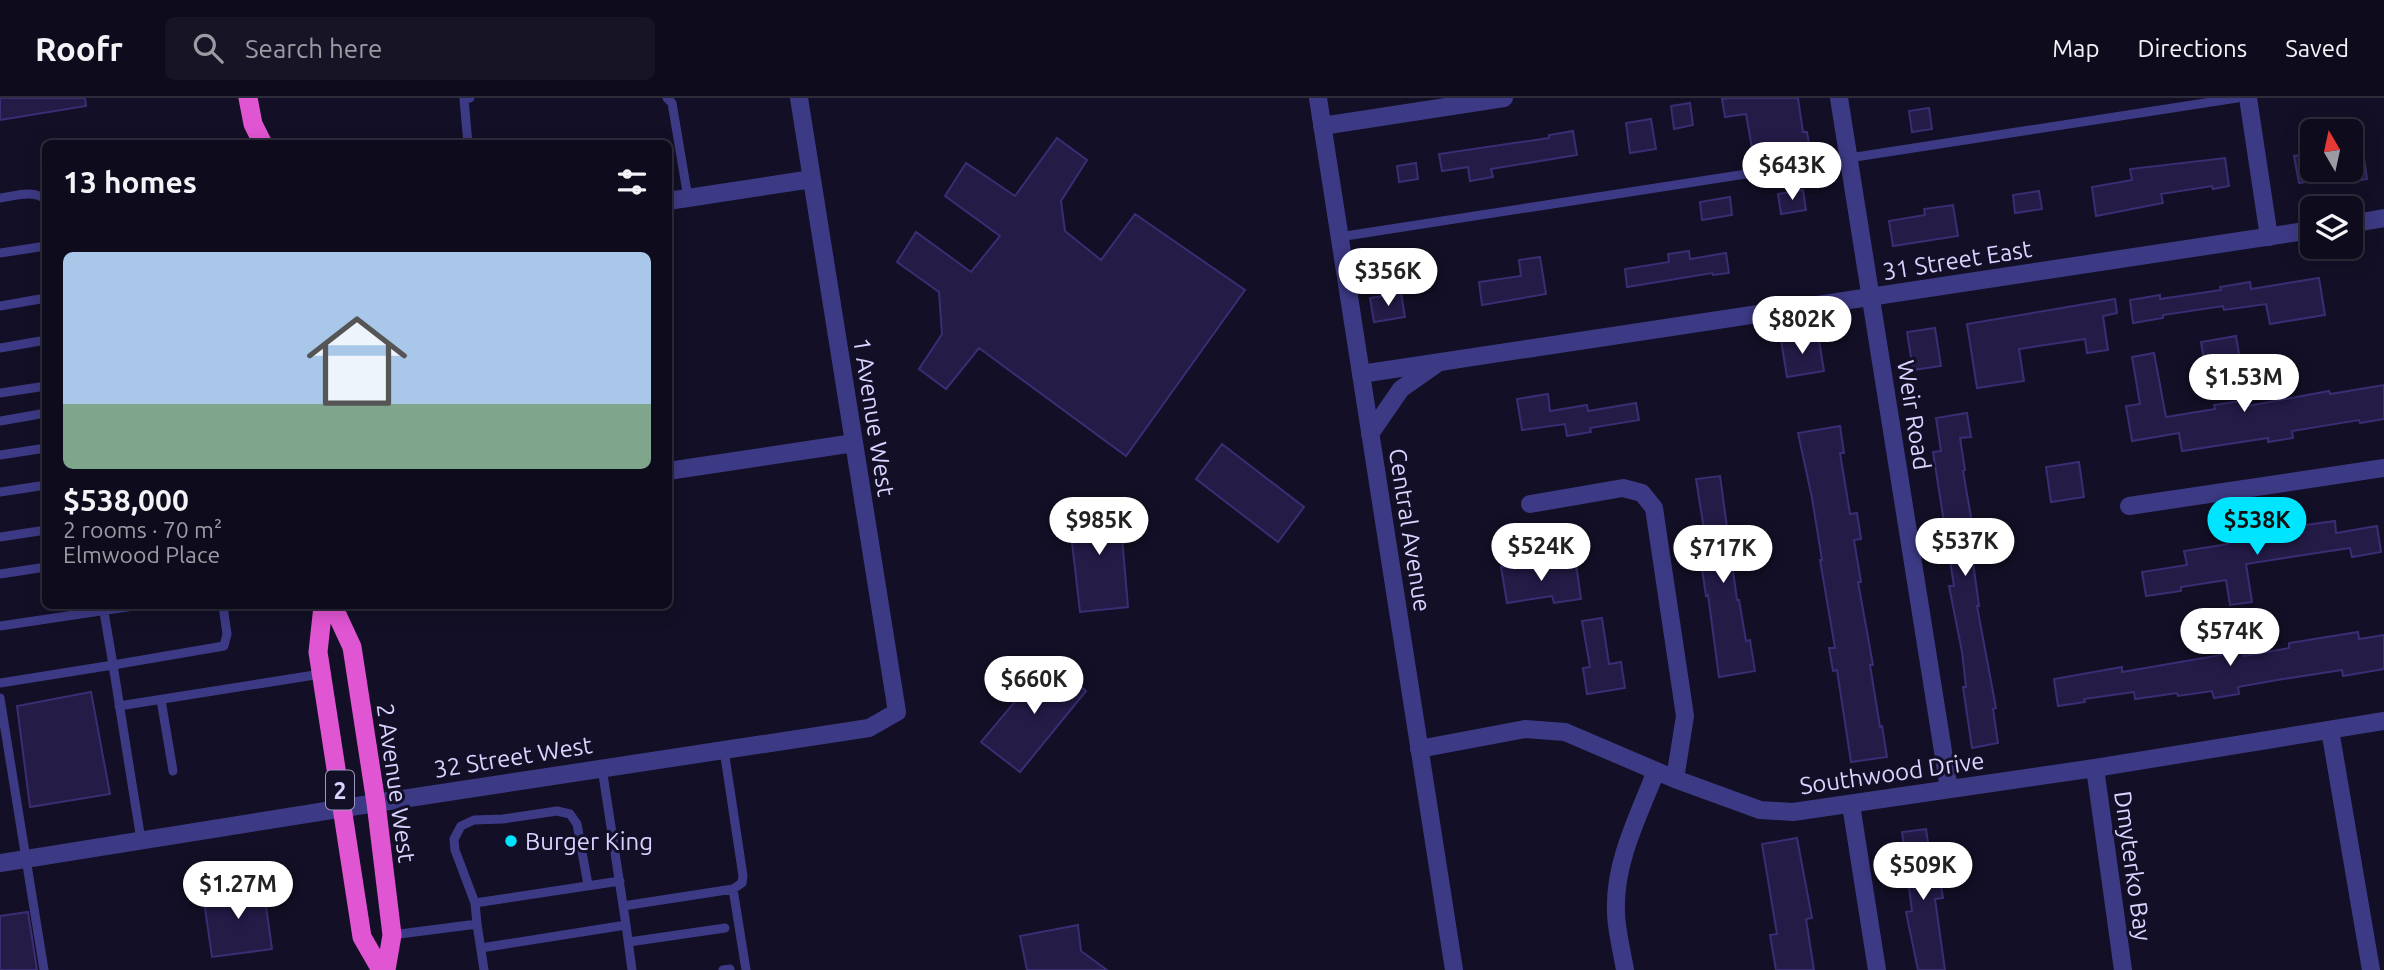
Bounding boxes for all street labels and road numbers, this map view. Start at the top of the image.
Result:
street label: 31 Street East [1880,235,2034,285]
street label: 1 Avenue West [848,336,900,499]
street label: Weir Road [1892,358,1936,472]
street label: Central Avenue [1384,446,1436,614]
street label: 2 Avenue West [371,702,421,865]
street label: 32 Street West [432,731,595,783]
street label: Southwood Drive [1798,747,1986,799]
road number: 2 [326,770,354,810]
street label: Dmyterko Bay [2109,789,2157,943]

